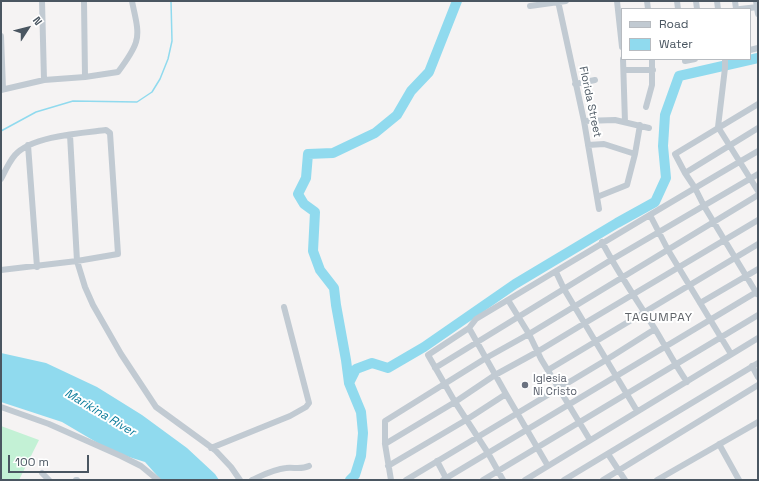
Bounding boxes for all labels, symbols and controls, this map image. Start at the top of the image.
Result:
north arrow [8,8,48,48]
legend [621,8,751,60]
text: N [30,14,46,28]
text: Road [659,16,688,32]
text: Water [659,36,693,52]
street label: Florida Street [576,65,604,139]
district label: TAGUMPAY [625,311,693,325]
place label: Iglesia Ni Cristo [533,372,577,398]
marker: Iglesia Ni Cristo [520,380,530,390]
water label: Marikina River [62,386,138,440]
scale bar [10,447,91,473]
text: 100 m [15,454,49,470]

